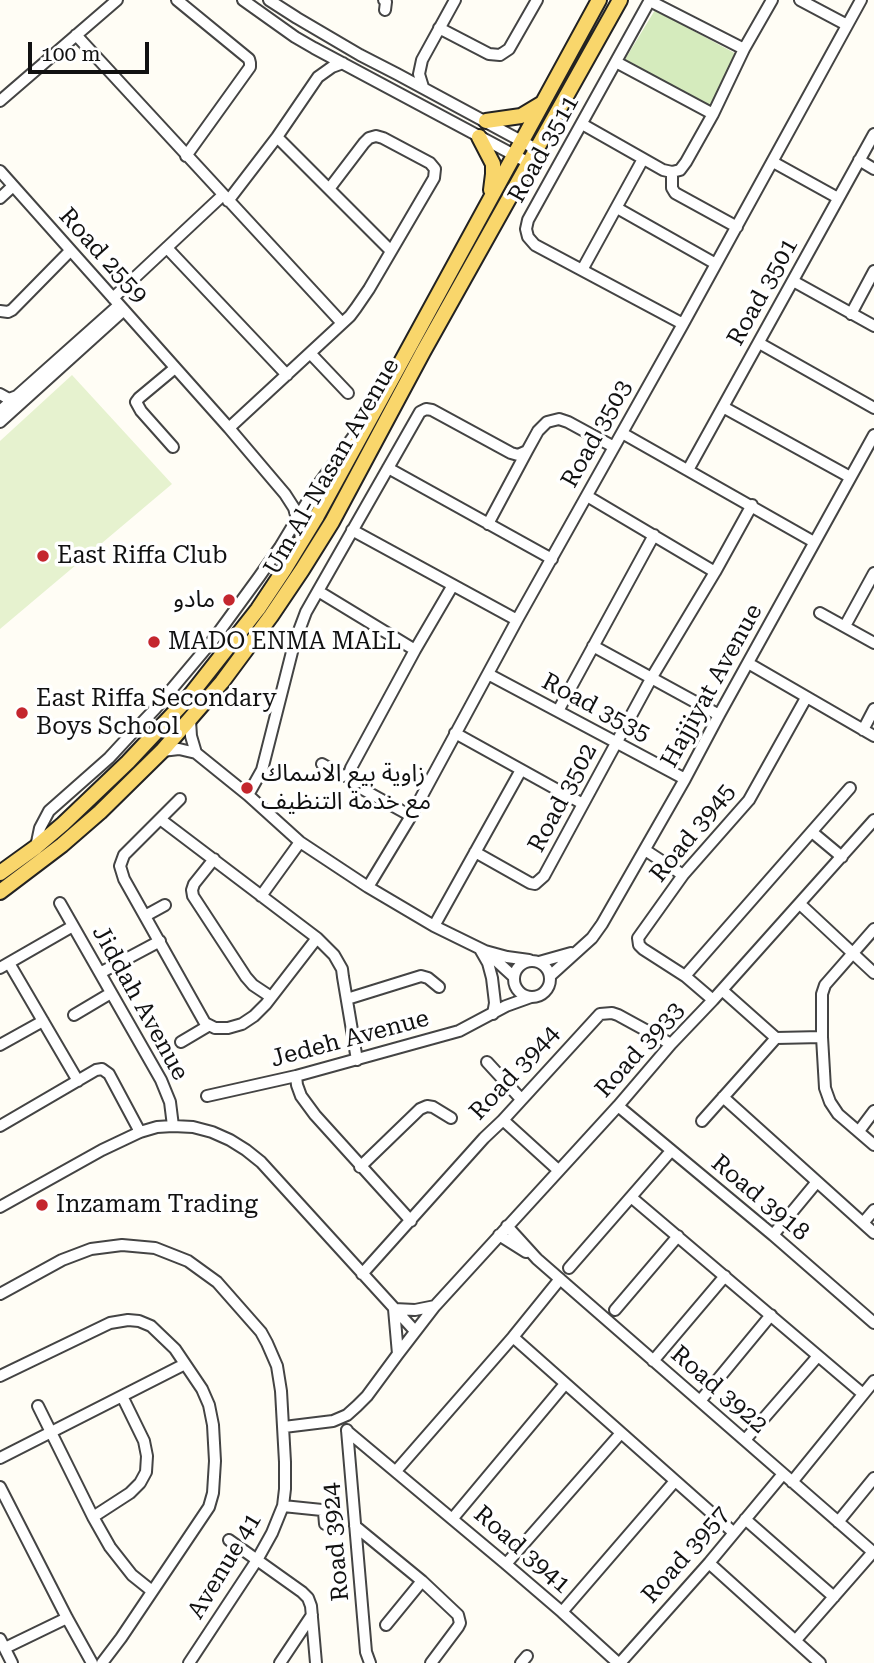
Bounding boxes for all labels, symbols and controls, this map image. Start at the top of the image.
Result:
scale bar [32,28,152,72]
text: 100 m [41,42,101,66]
street label: Road 3511 [503,90,585,208]
street label: Road 2559 [53,202,153,310]
street label: Road 3501 [722,233,804,351]
street label: Um Al-Nasan Avenue [258,353,406,581]
street label: Road 3503 [556,375,638,493]
place label: East Riffa Club [57,542,228,570]
marker: East Riffa Club [35,548,51,564]
place label: مادو [173,586,215,614]
marker: مادو [221,592,237,608]
street label: Hajjiyat Avenue [655,599,769,773]
place label: MADO ENMA MALL [168,628,401,656]
marker: MADO ENMA MALL [146,634,162,650]
street label: Road 3535 [537,667,655,749]
place label: East Riffa Secondary Boys School [36,685,277,741]
marker: East Riffa Secondary Boys School [14,705,30,721]
street label: Road 3502 [522,739,604,857]
place label: زاوية بيع الاسماك مع خدمة التنظيف [261,760,431,816]
street label: Road 3945 [644,778,742,888]
marker: زاوية بيع الاسماك مع خدمة التنظيف [239,780,255,796]
street label: Jiddah Avenue [86,921,194,1085]
street label: Road 3933 [590,996,690,1104]
street label: Jedeh Avenue [268,1004,432,1074]
street label: Road 3944 [464,1020,566,1126]
street label: Road 3918 [705,1149,815,1247]
place label: Inzamam Trading [56,1191,258,1219]
marker: Inzamam Trading [34,1197,50,1213]
street label: Road 3922 [665,1340,773,1440]
street label: Road 3924 [316,1482,356,1602]
street label: Road 3941 [468,1500,576,1600]
street label: Road 3957 [636,1501,736,1609]
street label: Avenue 41 [182,1508,268,1624]

